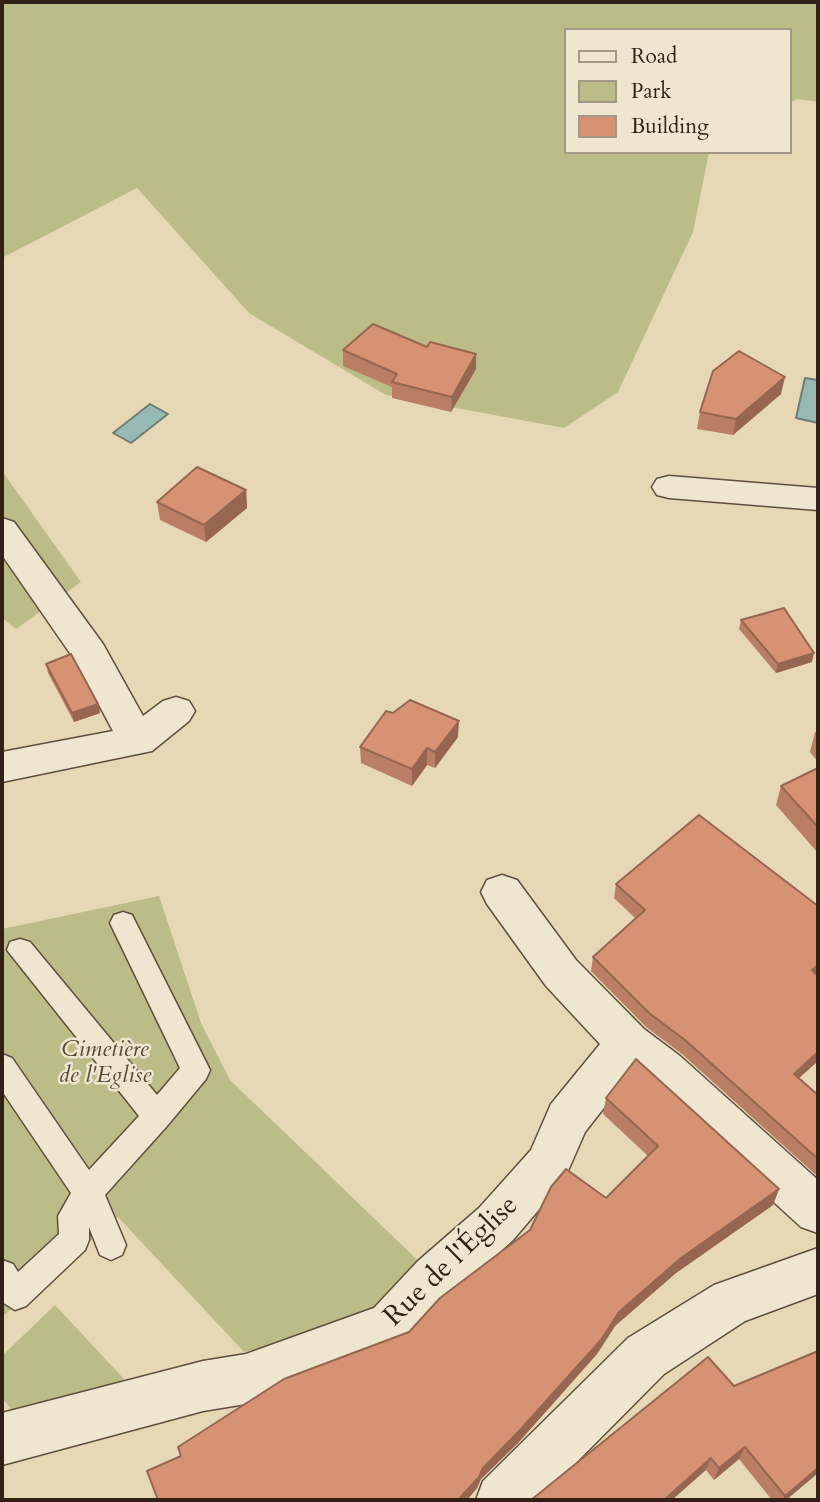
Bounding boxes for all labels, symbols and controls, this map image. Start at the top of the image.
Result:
legend [564,28,792,154]
text: Road [631,42,677,71]
text: Park [631,77,671,106]
text: Building [631,112,709,141]
park label: Cimetière de l'Eglise [59,1037,151,1091]
street label: Rue de l'Église [378,1190,526,1334]

